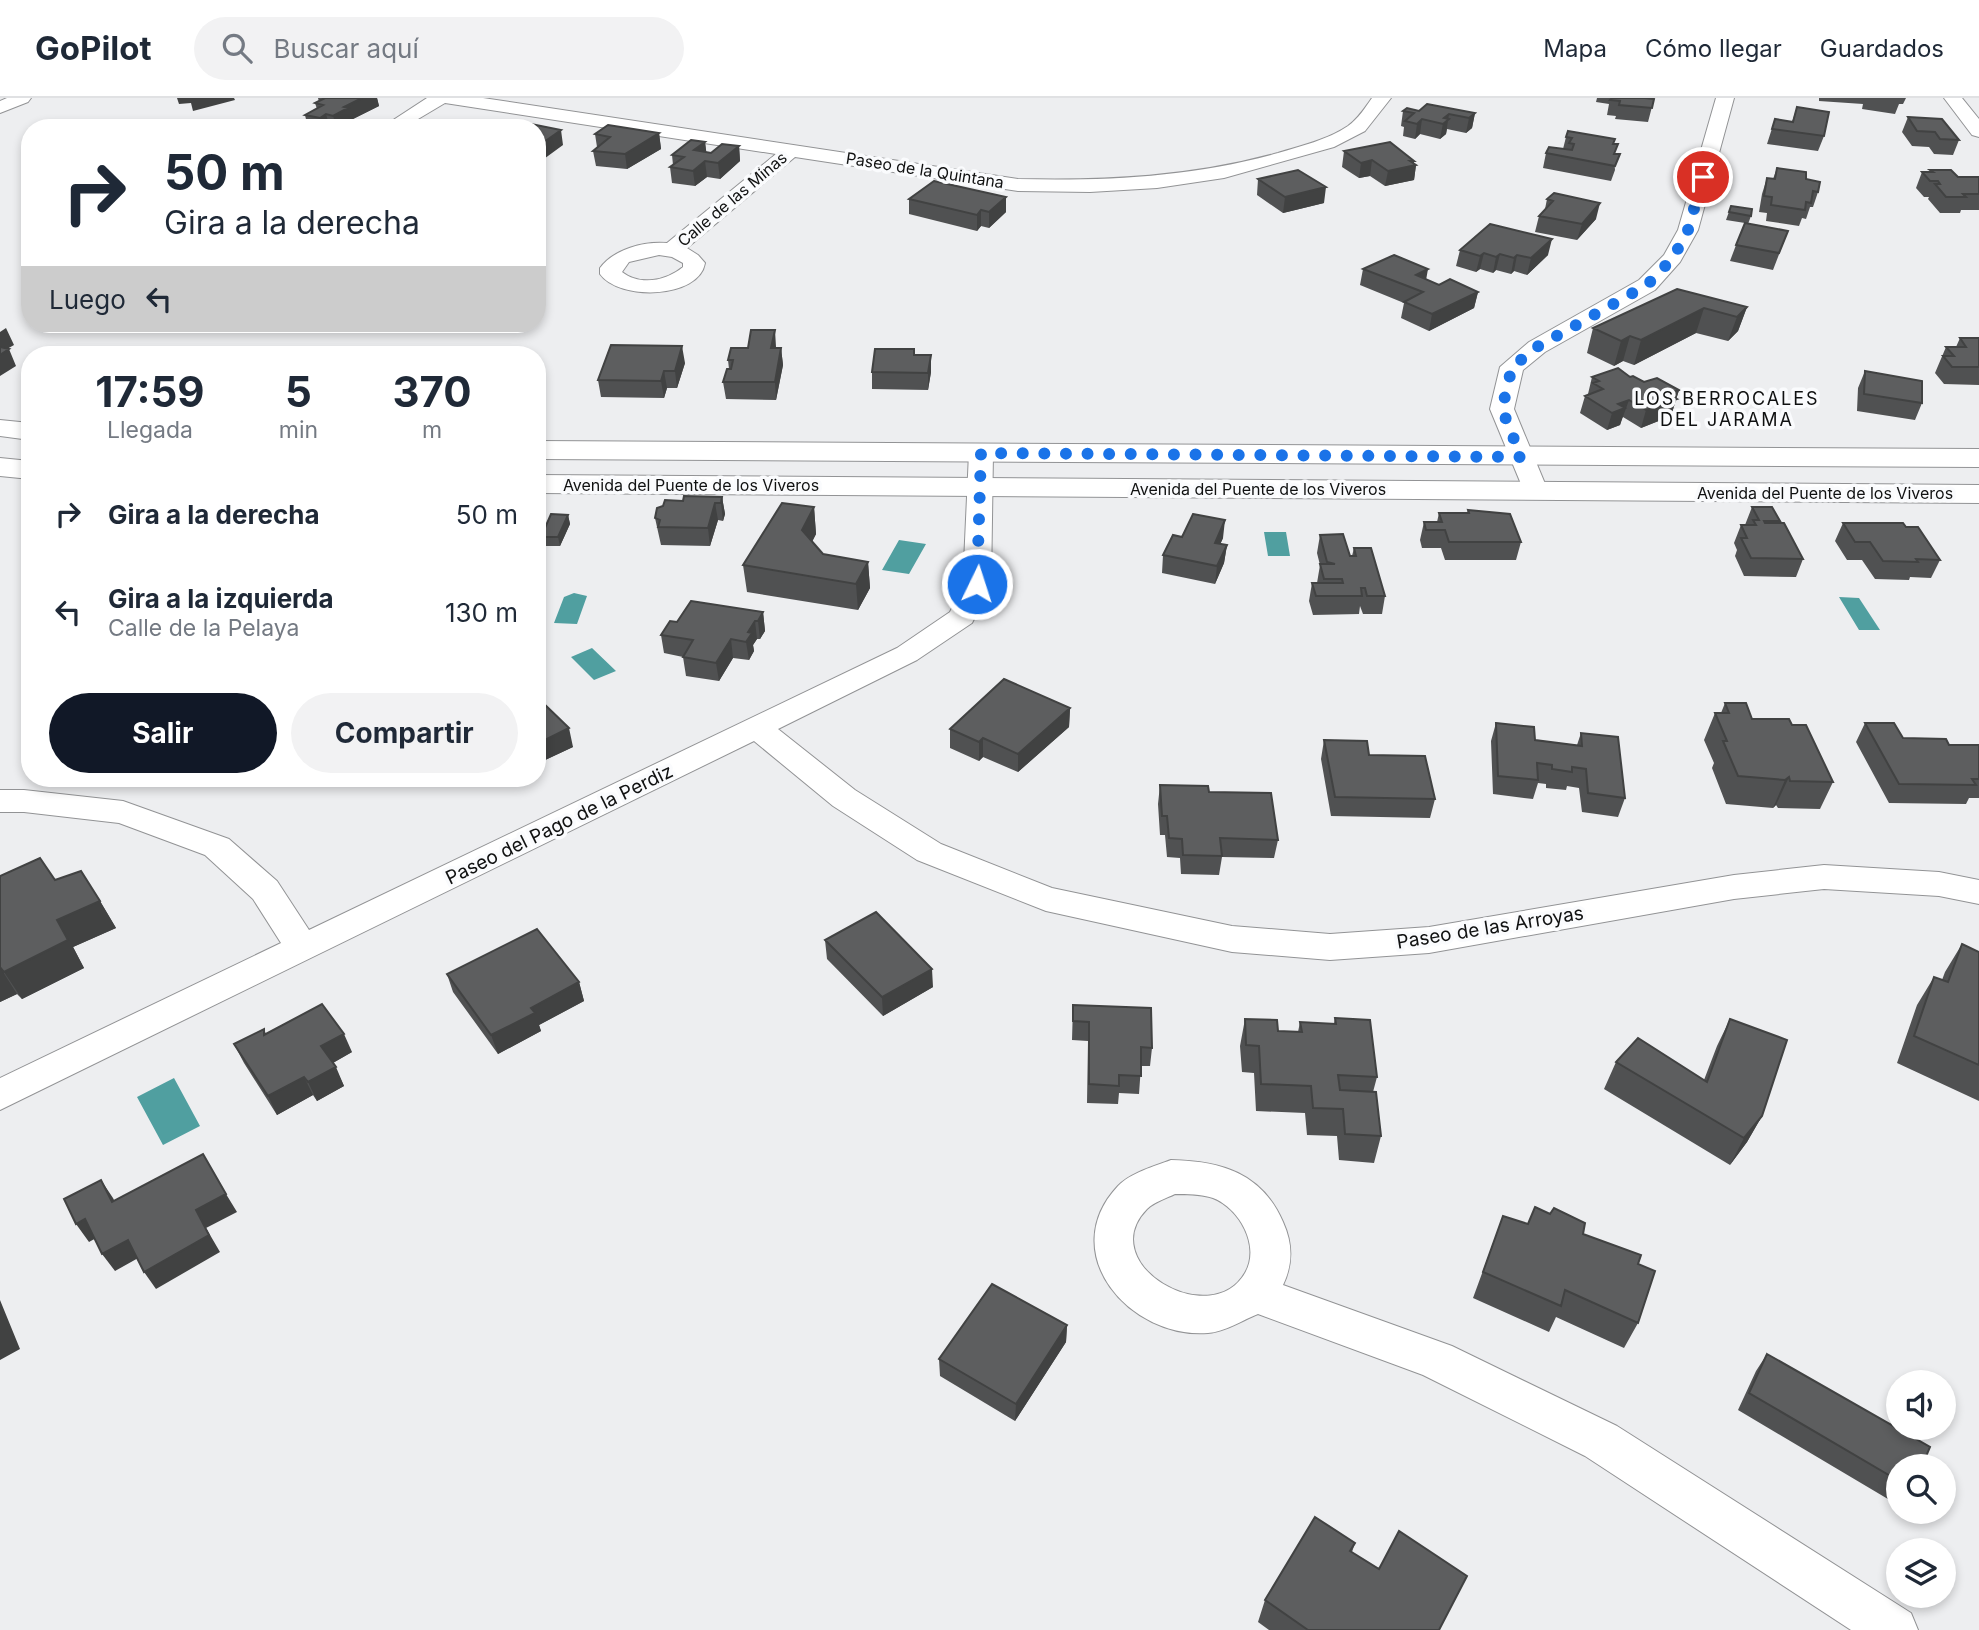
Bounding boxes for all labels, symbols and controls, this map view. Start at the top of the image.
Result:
search box [194,17,684,80]
text: GoPilot [35,28,152,68]
icon: search [218,29,256,67]
text: Buscar aquí [274,33,419,64]
text: Mapa [1543,34,1607,63]
text: Cómo llegar [1645,34,1782,63]
text: Guardados [1820,34,1944,63]
text: 50 m [164,143,285,202]
icon: right [49,147,140,238]
street label: Calle de las Minas [673,147,791,251]
pin [1673,147,1733,207]
street label: Paseo de la Quintana [845,148,1005,192]
icon: arrive [1684,158,1722,196]
text: Gira a la derecha [164,203,420,242]
icon: left [140,280,178,318]
text: Luego [49,284,126,315]
text: 17:59 [95,366,205,417]
text: 5 [285,366,312,417]
text: 370 [392,366,472,417]
district label: LOS BERROCALES DEL JARAMA [1634,388,1820,430]
text: Llegada [107,416,193,444]
text: min [279,416,318,444]
text: m [422,416,442,444]
street label: Avenida del Puente de los Viveros [563,475,819,495]
street label: Avenida del Puente de los Viveros [1130,479,1386,499]
street label: Avenida del Puente de los Viveros [1697,483,1953,503]
icon: right [49,495,87,533]
text: Gira a la derecha [108,499,320,530]
text: 50 m [456,499,518,530]
position arrow [940,547,1014,621]
text: Gira a la izquierda [108,583,334,614]
icon: left [49,593,87,631]
text: 130 m [445,597,518,628]
text: Calle de la Pelaya [108,614,300,642]
button: Salir [49,693,277,773]
button: Compartir [291,693,518,773]
street label: Paseo del Pago de la Perdiz [442,759,677,890]
street label: Paseo de las Arroyas [1395,901,1585,954]
map controls [1886,1370,1956,1608]
button: sound [1886,1370,1956,1440]
button: search [1886,1454,1956,1524]
button: layers [1886,1538,1956,1608]

